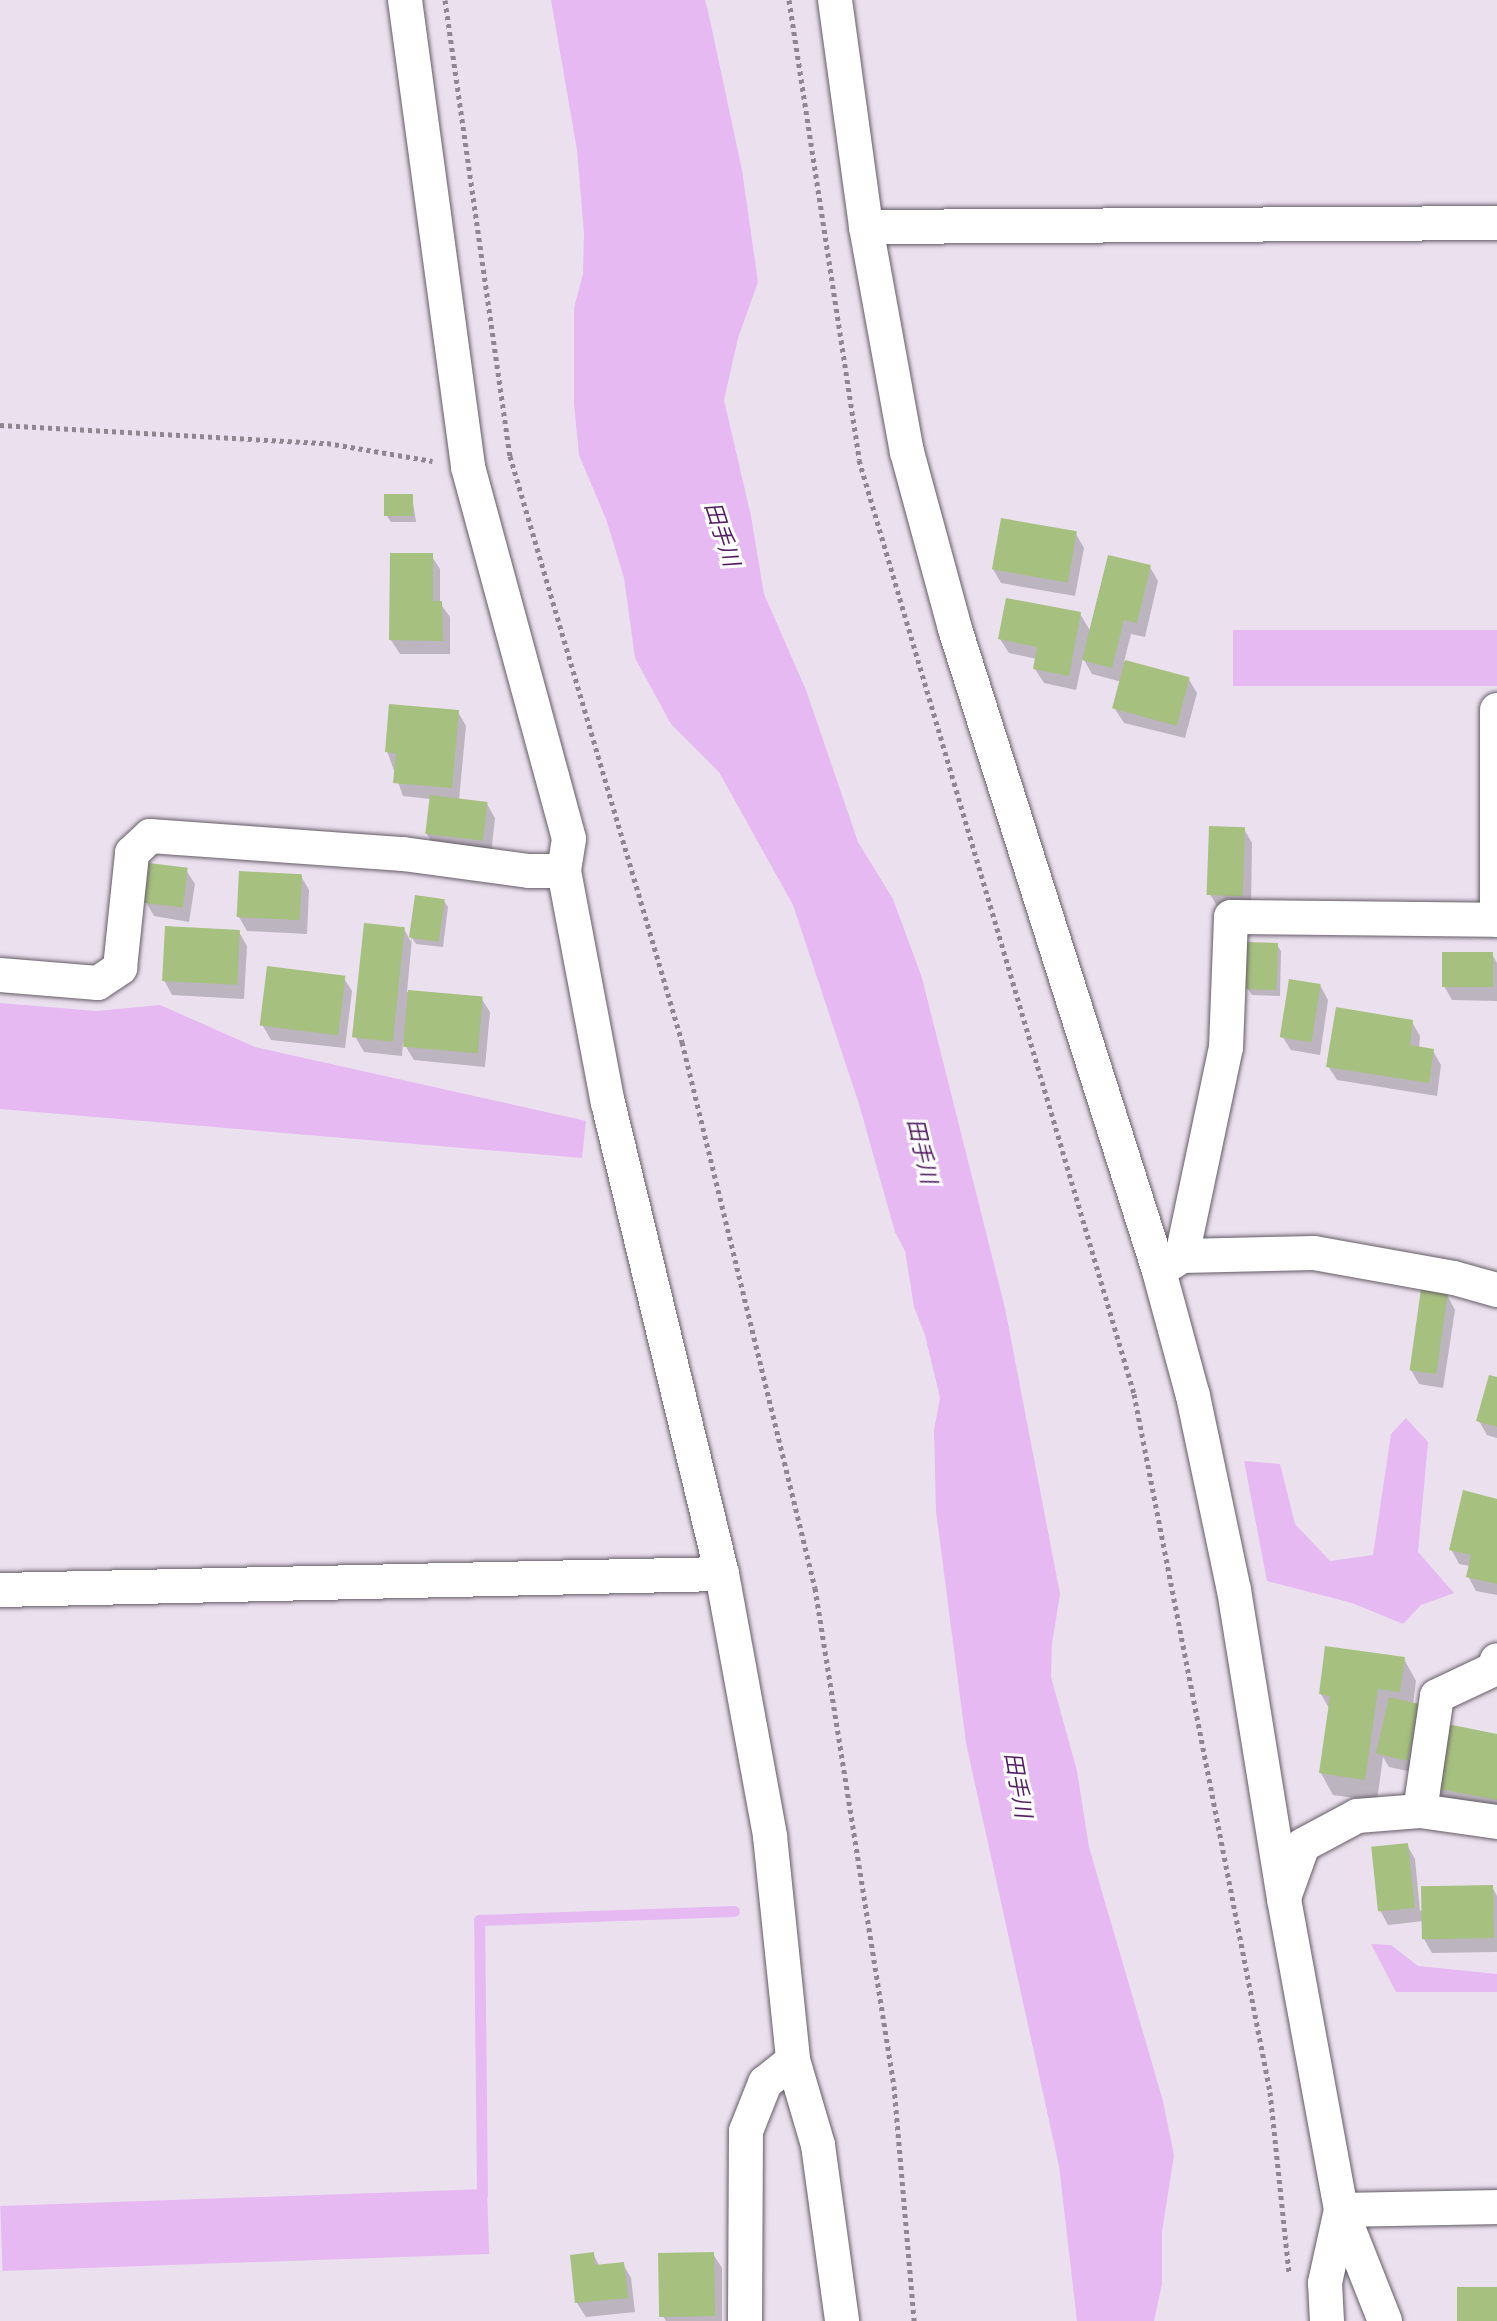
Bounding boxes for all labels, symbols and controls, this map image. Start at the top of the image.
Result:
water label: 田手川 [699,499,745,569]
water label: 田手川 [902,1116,942,1186]
water label: 田手川 [999,1750,1037,1820]

